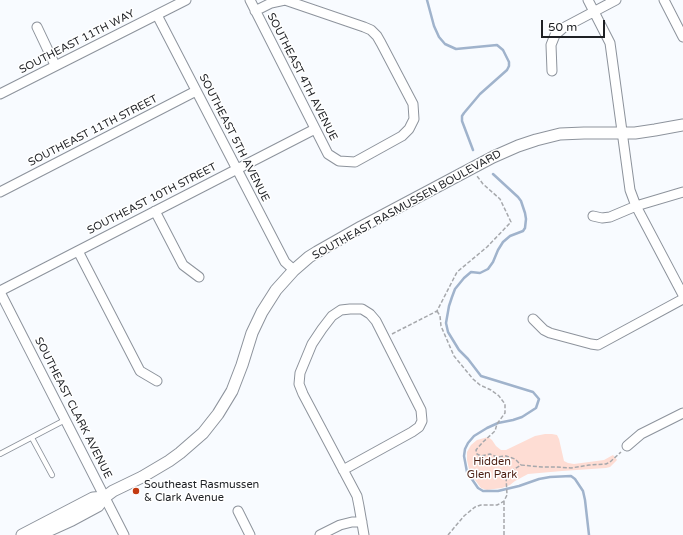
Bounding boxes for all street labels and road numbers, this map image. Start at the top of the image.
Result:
street label: SOUTHEAST 11TH WAY [17,7,137,77]
street label: SOUTHEAST 4TH AVENUE [264,11,340,143]
street label: SOUTHEAST 5TH AVENUE [196,72,272,204]
street label: SOUTHEAST 11TH STREET [26,93,160,169]
street label: SOUTHEAST RASMUSSEN BOULEVARD [310,147,504,263]
street label: SOUTHEAST 10TH STREET [85,161,219,237]
street label: SOUTHEAST CLARK AVENUE [32,335,114,481]

